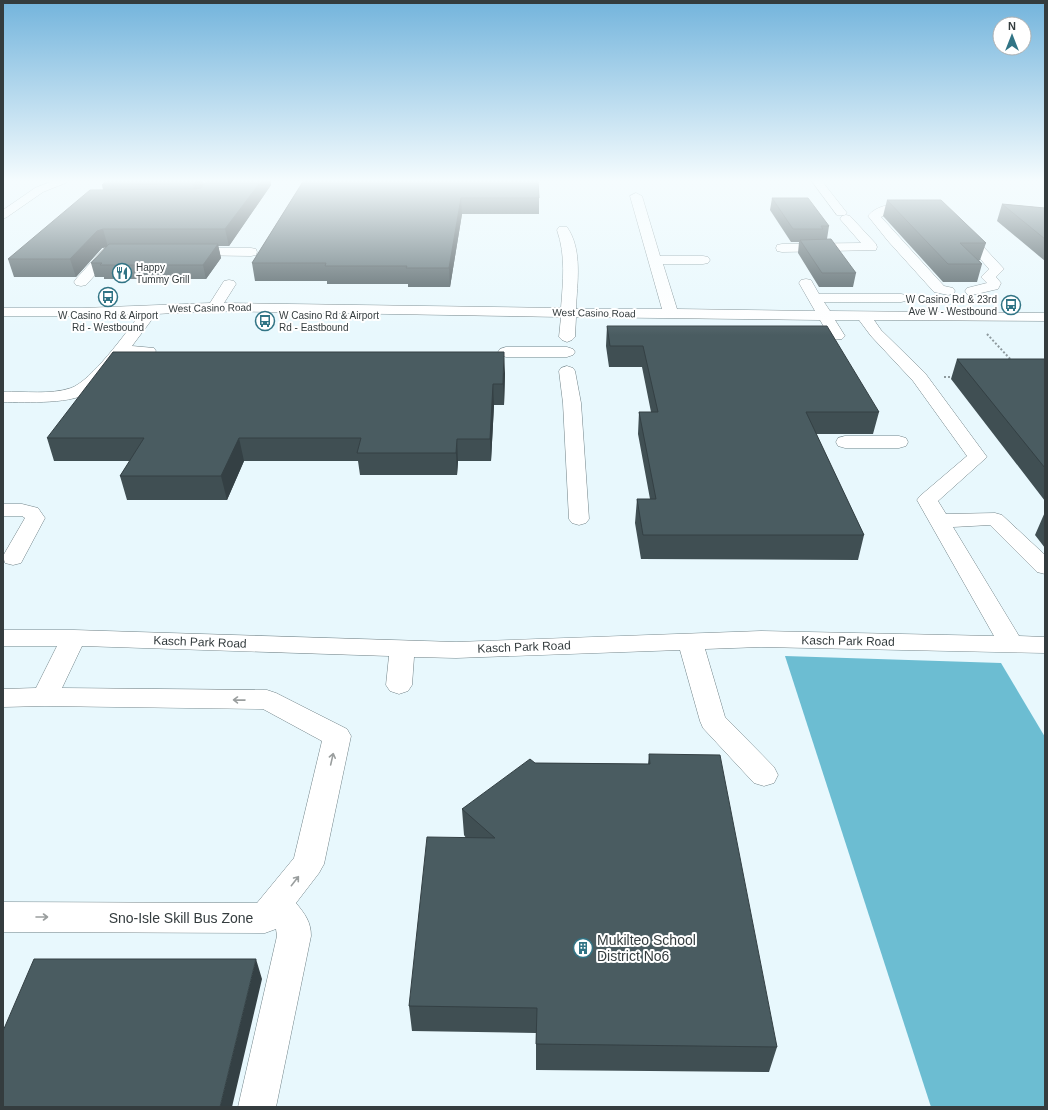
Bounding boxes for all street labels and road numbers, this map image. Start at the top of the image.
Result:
street label: West Casino Road [168,302,252,314]
street label: West Casino Road [552,307,636,319]
street label: Kasch Park Road [153,633,247,651]
street label: Kasch Park Road [801,633,895,649]
street label: Kasch Park Road [477,638,571,656]
street label: Sno-Isle Skill Bus Zone [109,910,254,926]

